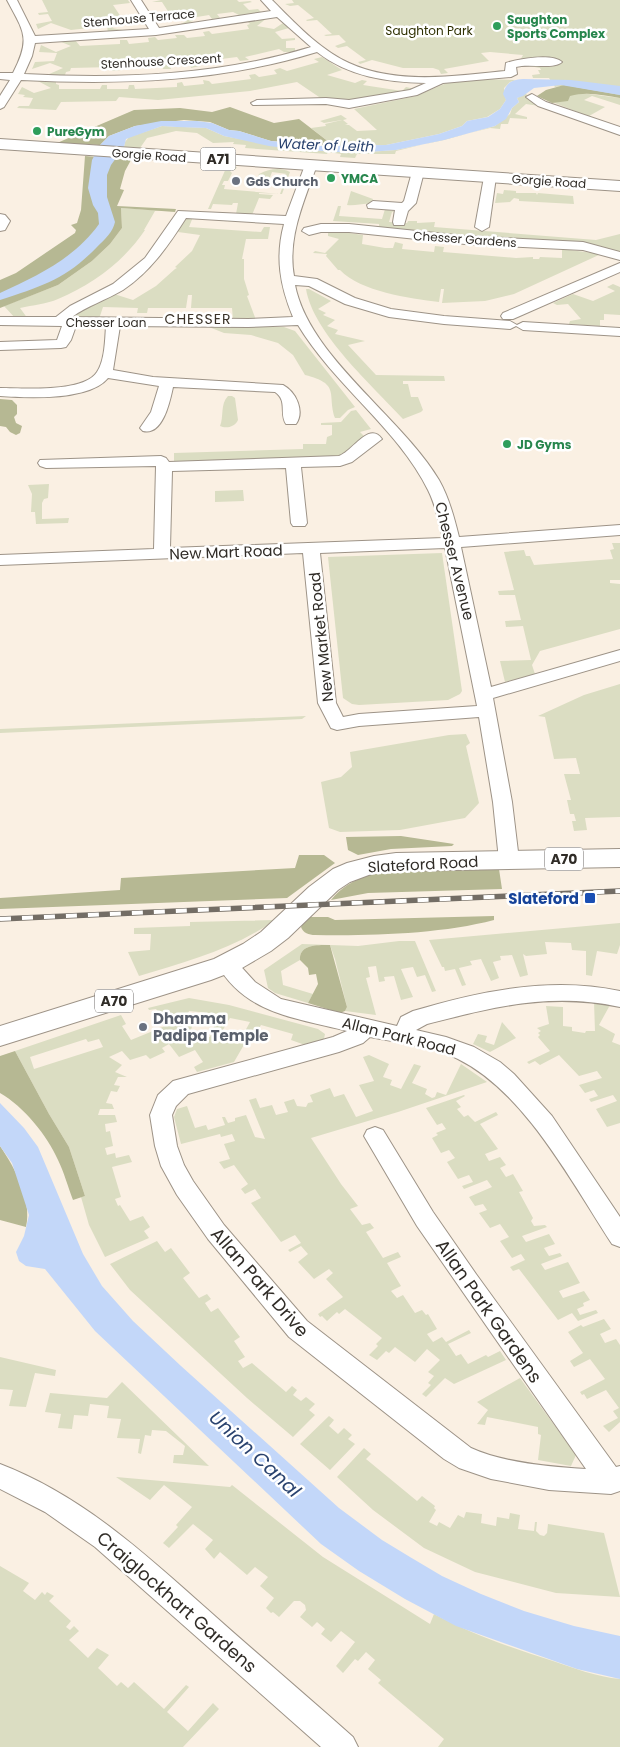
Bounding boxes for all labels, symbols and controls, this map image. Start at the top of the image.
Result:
street label: Stenhouse Terrace [82,5,196,31]
place label: Saughton Sports Complex [507,11,606,42]
marker: Saughton Sports Complex [491,20,503,32]
park label: Saughton Park [385,22,473,39]
street label: Stenhouse Crescent [100,49,222,73]
place label: PureGym [47,123,105,140]
marker: PureGym [31,125,43,137]
water label: Water of Leith [278,133,374,157]
street label: Gorgie Road [111,144,187,166]
road number: A71 [200,148,236,170]
place label: YMCA [341,170,378,187]
street label: Gorgie Road [511,170,587,192]
marker: YMCA [325,172,337,184]
place label: Gds Church [246,173,318,190]
marker: Gds Church [230,175,242,187]
street label: Chesser Gardens [413,227,517,251]
district label: CHESSER [165,309,231,329]
street label: Chesser Loan [66,314,146,331]
place label: JD Gyms [517,436,572,453]
marker: JD Gyms [501,438,513,450]
street label: Chesser Avenue [430,500,480,622]
street label: New Mart Road [169,540,283,564]
street label: New Market Road [304,571,338,703]
road number: A70 [545,848,583,871]
street label: Slateford Road [367,851,479,877]
place label: Slateford [508,888,579,909]
marker: Slateford [583,891,597,905]
road number: A70 [95,989,133,1012]
place label: Dhamma Padipa Temple [153,1008,269,1046]
street label: Allan Park Road [340,1012,458,1060]
marker: Dhamma Padipa Temple [137,1021,149,1033]
street label: Allan Park Drive [205,1222,315,1342]
street label: Allan Park Gardens [430,1234,548,1388]
water label: Union Canal [203,1404,307,1504]
street label: Craiglockhart Gardens [92,1526,262,1678]

